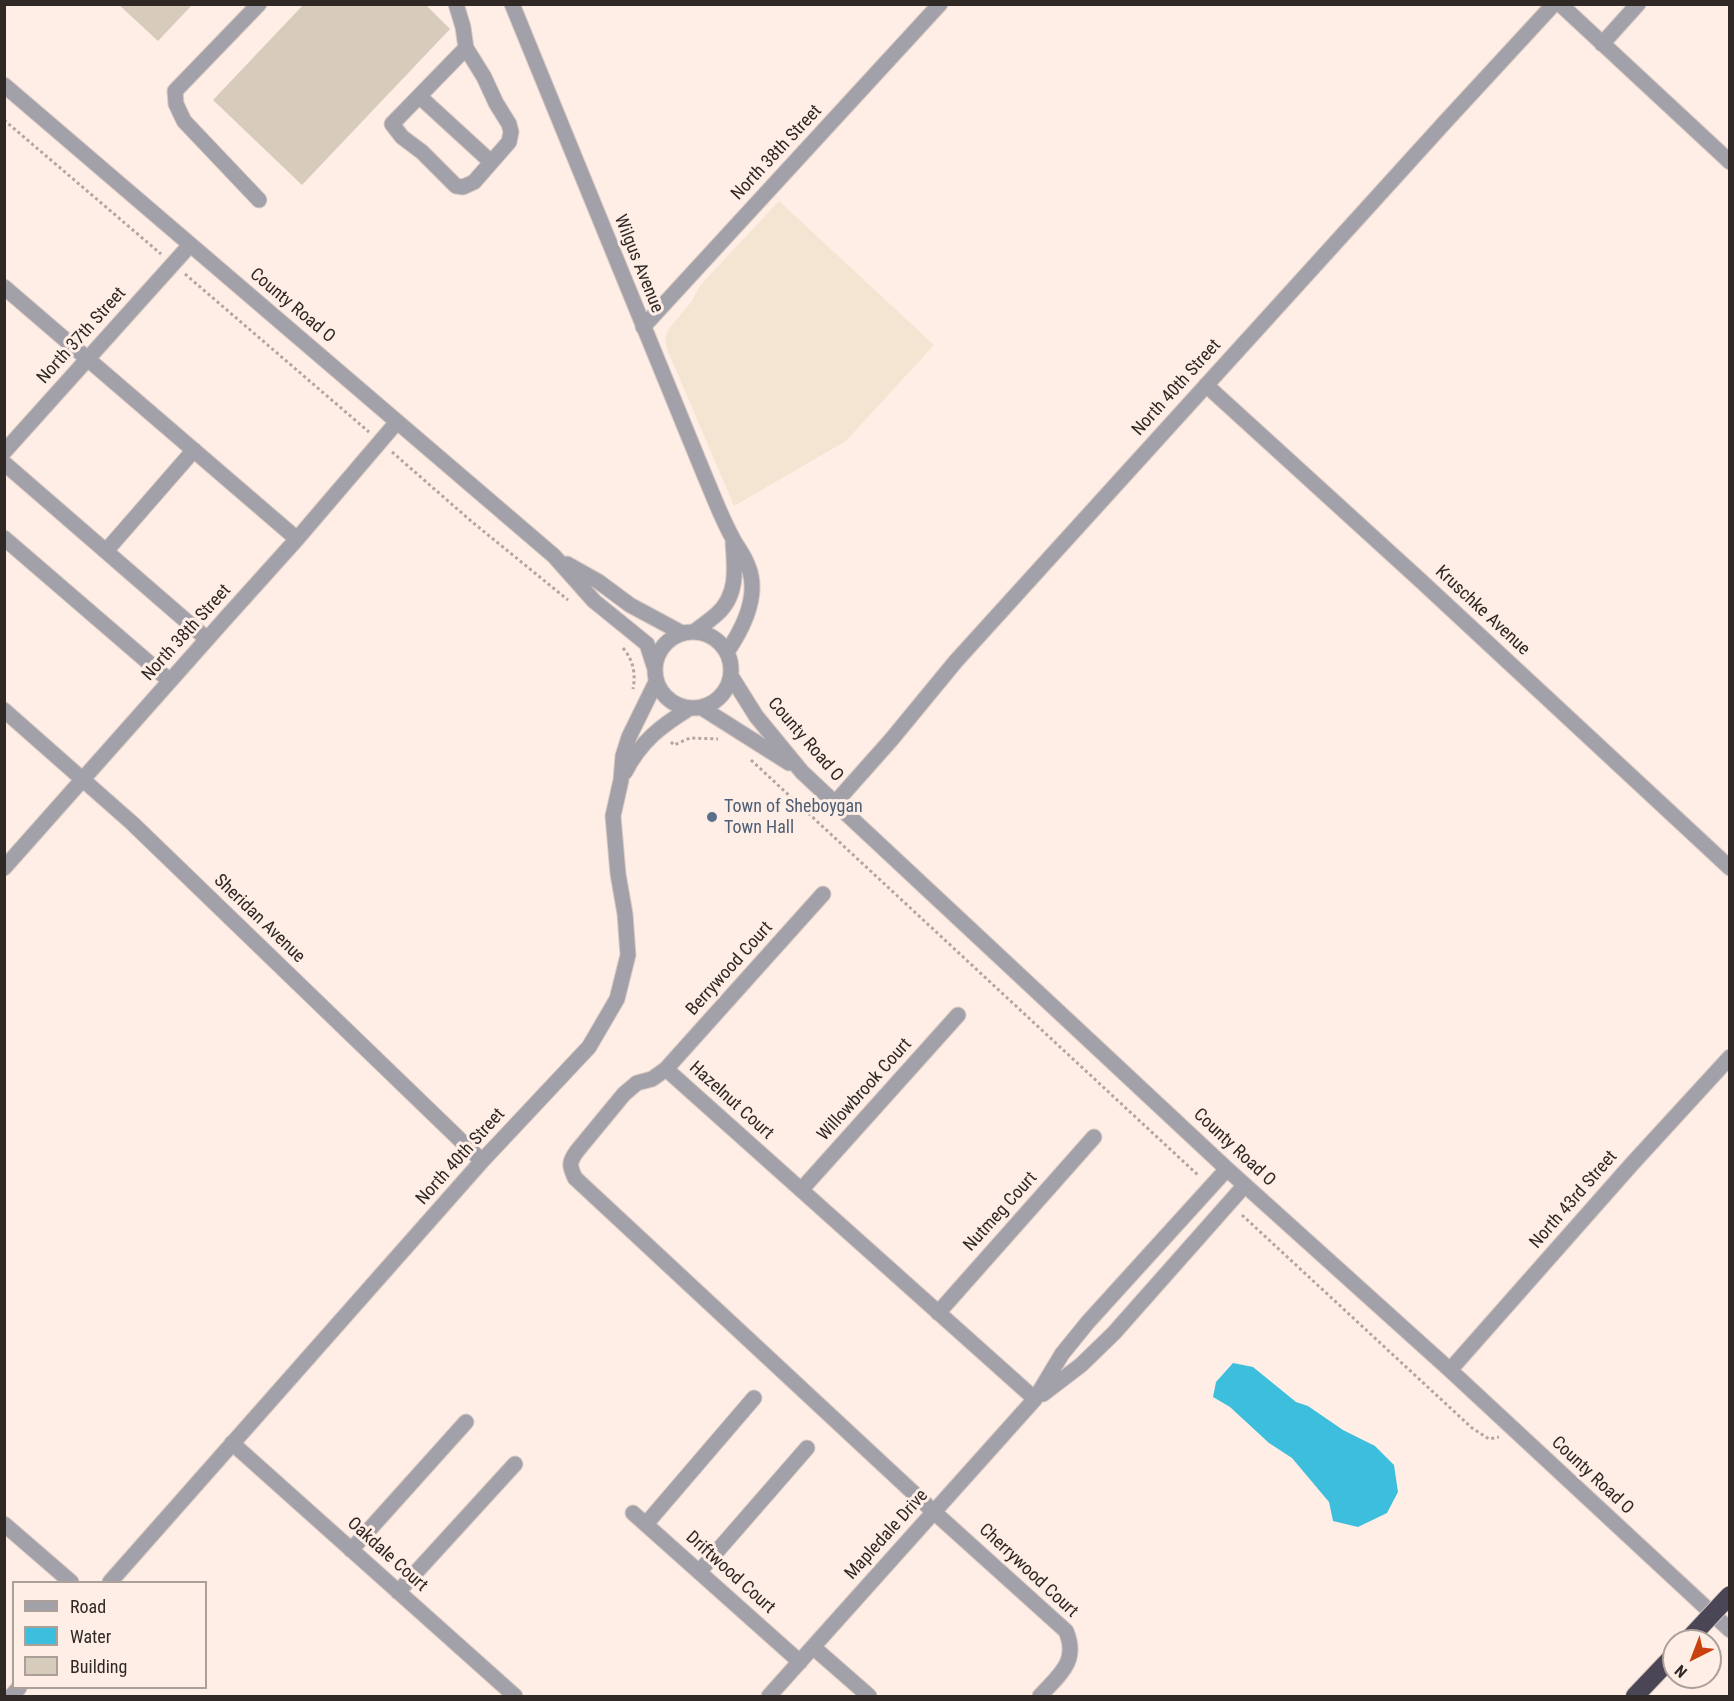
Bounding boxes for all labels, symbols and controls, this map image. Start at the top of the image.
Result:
street label: North 38th Street [727,101,827,205]
street label: Wilgus Avenue [609,212,667,316]
street label: County Road O [245,264,339,348]
street label: North 37th Street [33,283,131,389]
street label: North 40th Street [1128,335,1226,441]
street label: Kruschke Avenue [1430,562,1534,660]
street label: North 38th Street [138,580,236,686]
street label: County Road O [763,693,847,787]
place label: Town of Sheboygan Town Hall [724,796,863,838]
marker: Town of Sheboygan Town Hall [705,810,719,824]
street label: Sheridan Avenue [209,870,309,968]
street label: Berrywood Court [682,918,778,1020]
street label: Willowbrook Court [813,1034,917,1146]
street label: Hazelnut Court [684,1057,778,1145]
street label: North 40th Street [412,1104,510,1210]
street label: County Road O [1188,1104,1280,1192]
street label: North 43rd Street [1526,1147,1622,1253]
street label: Nutmeg Court [960,1168,1042,1256]
street label: County Road O [1546,1432,1638,1520]
street label: Mapledale Drive [841,1485,933,1585]
street label: Oakdale Court [342,1513,432,1597]
street label: Cherrywood Court [974,1519,1082,1623]
street label: Driftwood Court [681,1527,779,1619]
legend [12,1581,207,1689]
text: Road [70,1596,106,1617]
text: Water [70,1626,111,1647]
north arrow [1662,1629,1722,1689]
text: Building [70,1656,127,1677]
text: N [1671,1661,1691,1682]

